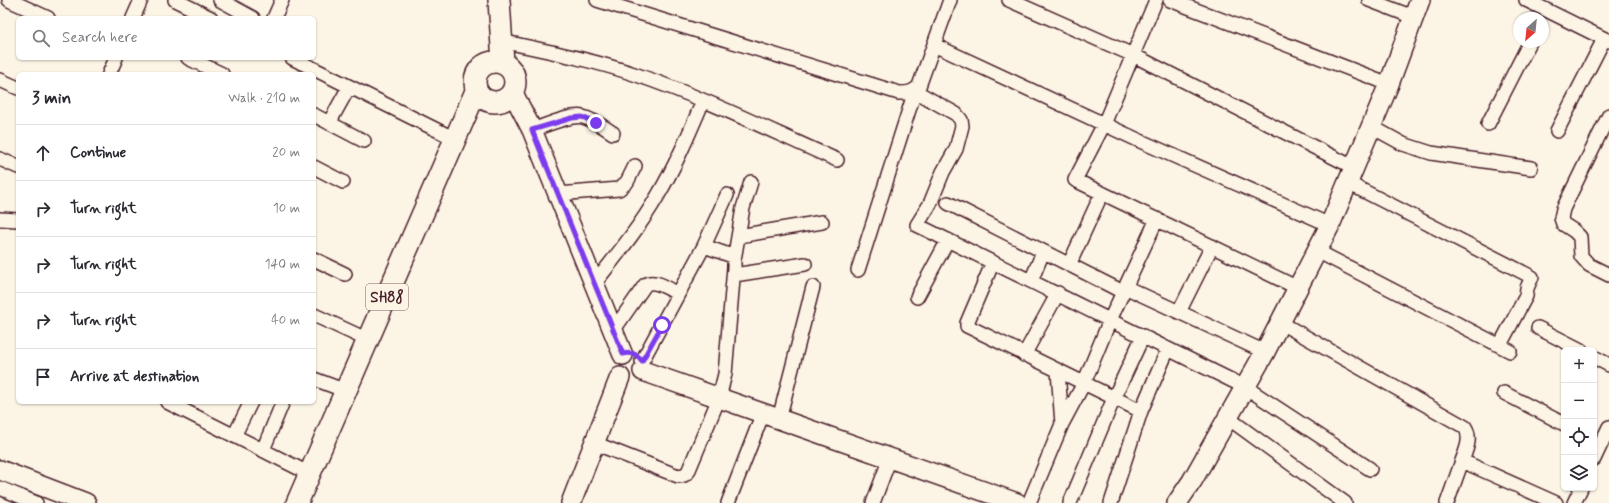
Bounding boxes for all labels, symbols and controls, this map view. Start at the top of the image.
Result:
north arrow [1513,12,1549,48]
search box [16,16,316,60]
icon: search [30,27,52,49]
text: Search here [62,28,138,48]
text: 3 min [32,87,71,109]
text: Walk · 210 m [228,90,300,107]
route end [587,114,605,132]
icon: ahead [32,142,54,164]
text: Continue [70,143,126,163]
text: 20 m [272,144,300,161]
icon: right [32,198,54,220]
text: Turn right [70,199,137,219]
text: 10 m [273,200,300,217]
icon: right [32,254,54,276]
text: Turn right [70,255,137,275]
text: 140 m [265,256,300,273]
road number: SH88 [366,284,408,310]
icon: right [32,310,54,332]
text: Turn right [70,311,137,331]
text: 40 m [271,312,300,329]
route start [653,316,671,334]
map controls [1561,347,1597,491]
button: + [1561,347,1597,383]
icon: arrive [32,366,54,388]
text: Arrive at destination [70,367,199,387]
button: − [1561,383,1597,419]
button: locate [1561,419,1597,455]
button: layers [1561,455,1597,491]

